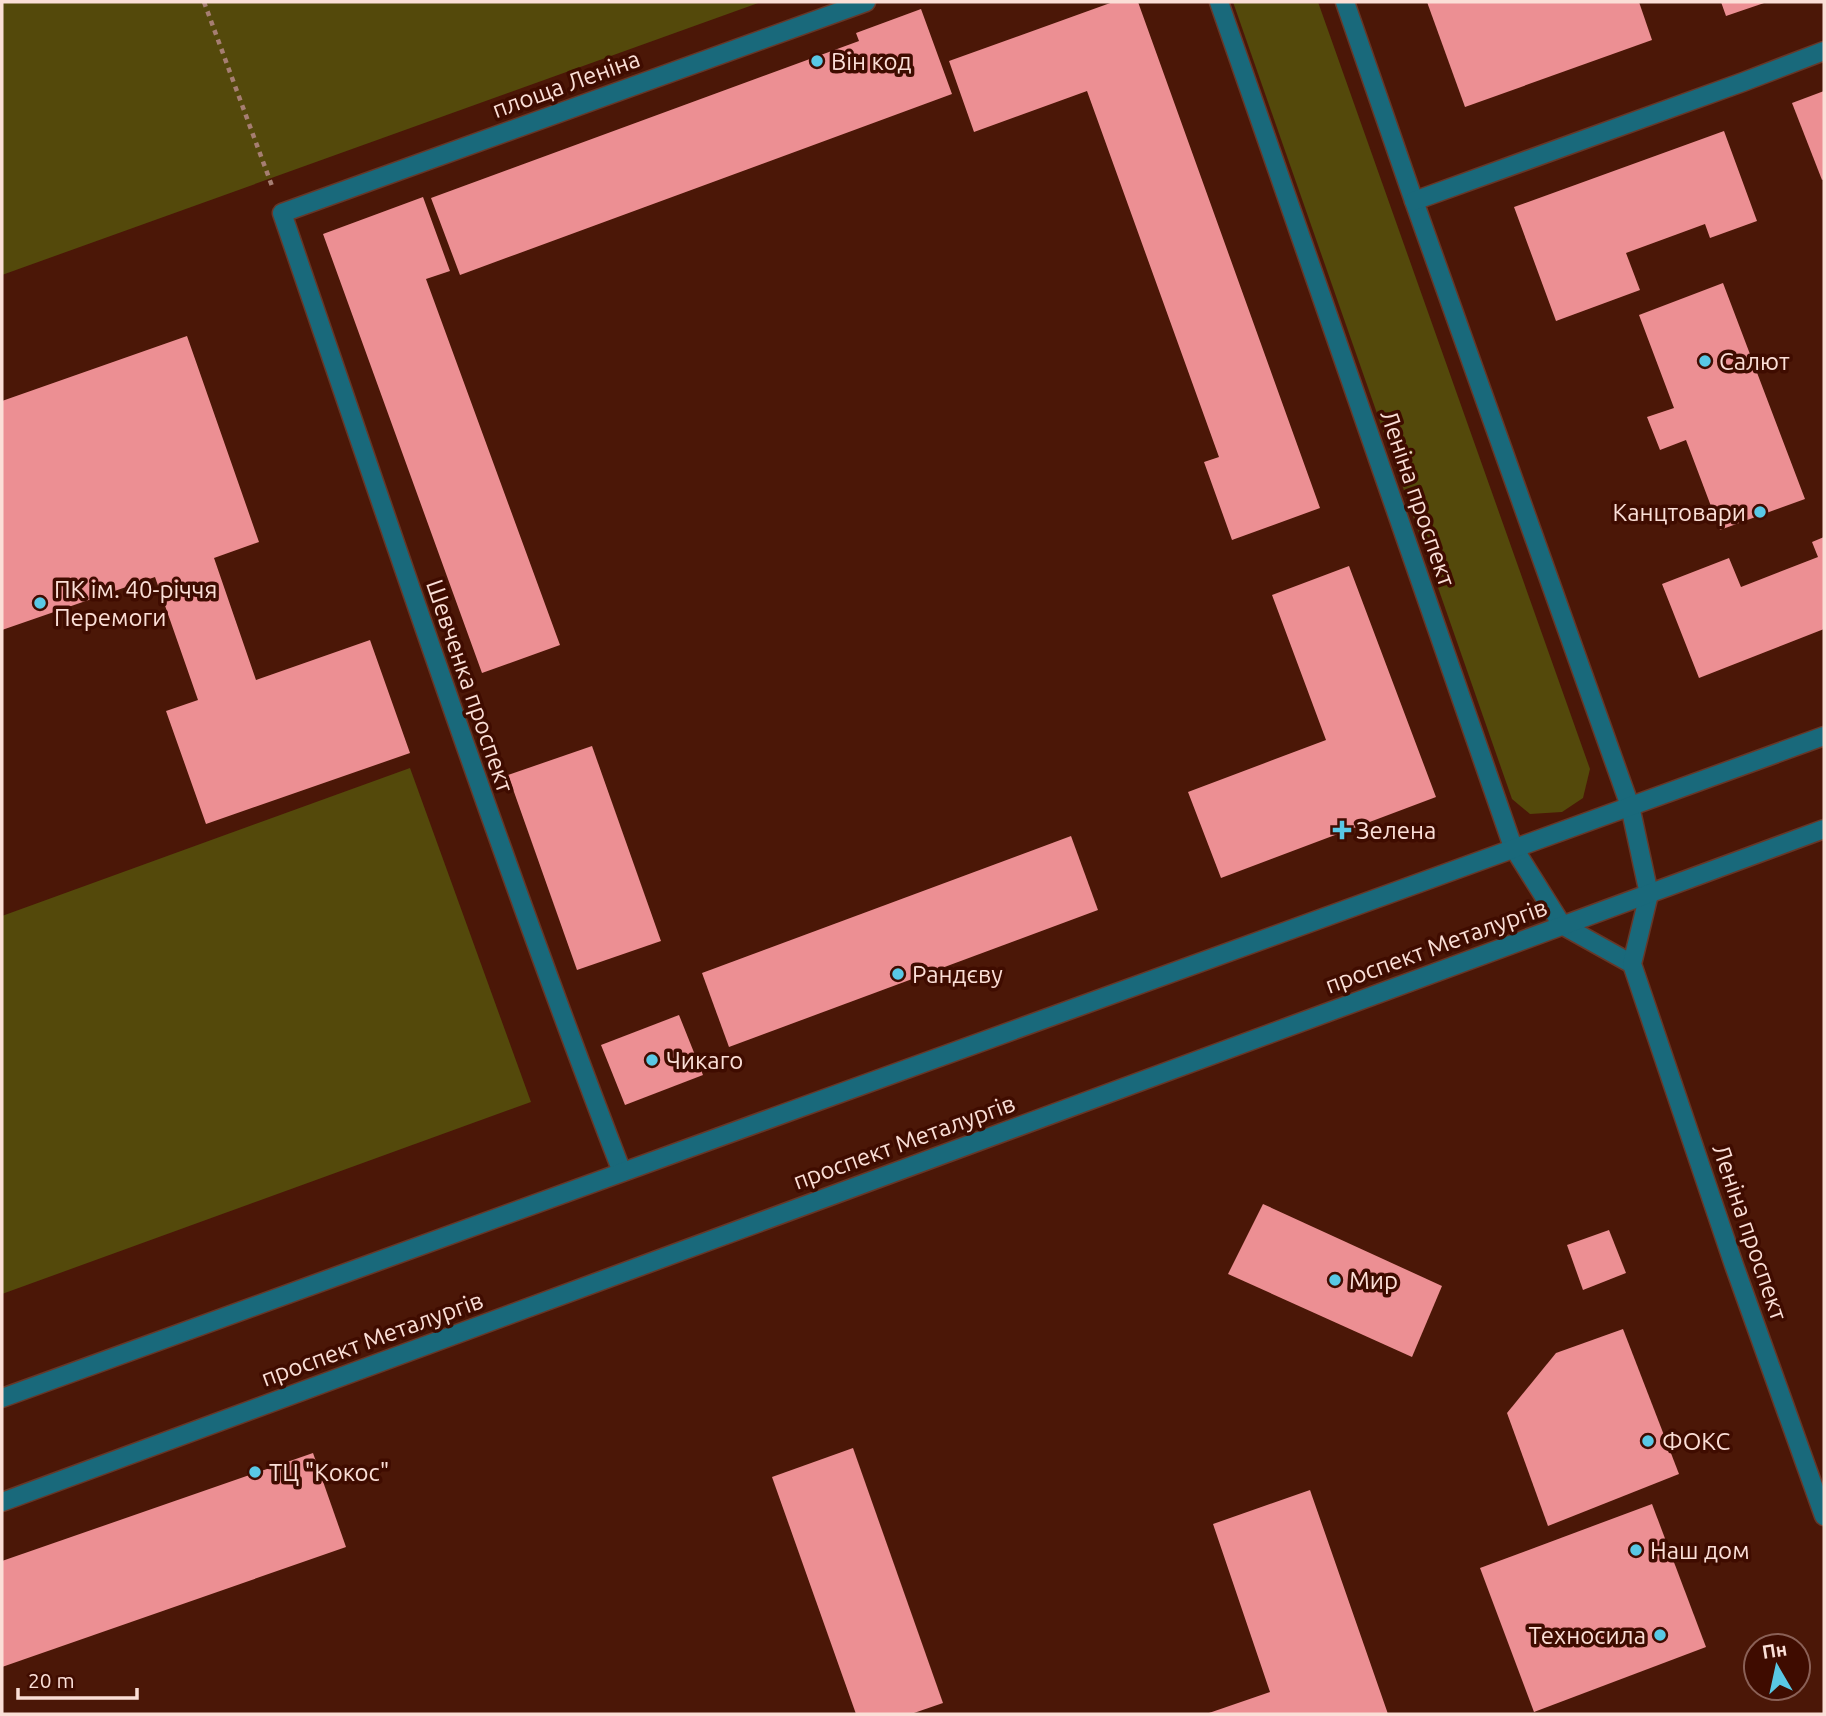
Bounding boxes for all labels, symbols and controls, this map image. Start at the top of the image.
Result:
street label: площа Леніна [488,45,644,123]
place label: Він код [831,48,912,75]
marker: Він код [809,53,825,69]
place label: Салют [1719,348,1790,375]
marker: Салют [1697,353,1713,369]
street label: Леніна проспект [1375,406,1461,590]
place label: Канцтовари [1613,499,1746,526]
marker: Канцтовари [1752,504,1768,520]
place label: ПК ім. 40-річчя Перемоги [54,576,217,631]
street label: Шевченка проспект [421,576,519,796]
marker: ПК ім. 40-річчя Перемоги [32,595,48,611]
place label: Зелена [1356,817,1436,844]
marker: Зелена [1334,822,1350,838]
street label: проспект Металургів [1321,893,1551,999]
place label: Рандєву [912,961,1003,988]
marker: Рандєву [890,966,906,982]
place label: Чикаго [666,1047,743,1074]
marker: Чикаго [644,1052,660,1068]
street label: проспект Металургів [789,1089,1019,1195]
street label: Леніна проспект [1707,1140,1793,1324]
place label: Мир [1349,1267,1398,1294]
marker: Мир [1327,1272,1343,1288]
street label: проспект Металургів [257,1286,487,1392]
place label: ФОКС [1662,1428,1730,1455]
marker: ФОКС [1640,1433,1656,1449]
place label: ТЦ "Кокос" [269,1459,389,1486]
marker: ТЦ "Кокос" [247,1464,263,1480]
place label: Наш дом [1650,1537,1750,1564]
marker: Наш дом [1628,1542,1644,1558]
place label: Техносила [1529,1622,1646,1649]
marker: Техносила [1652,1627,1668,1643]
north arrow [1742,1632,1812,1702]
text: Пн [1760,1637,1788,1663]
scale bar [18,1656,136,1700]
text: 20 m [28,1668,75,1692]

